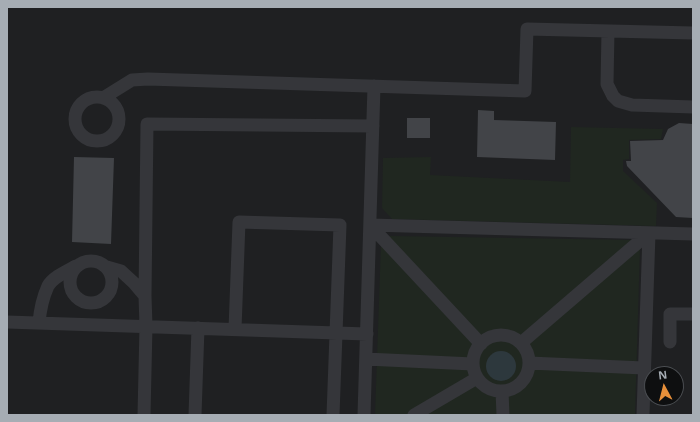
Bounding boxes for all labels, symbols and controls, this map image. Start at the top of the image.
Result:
north arrow [644,366,684,406]
text: N [657,367,668,383]

